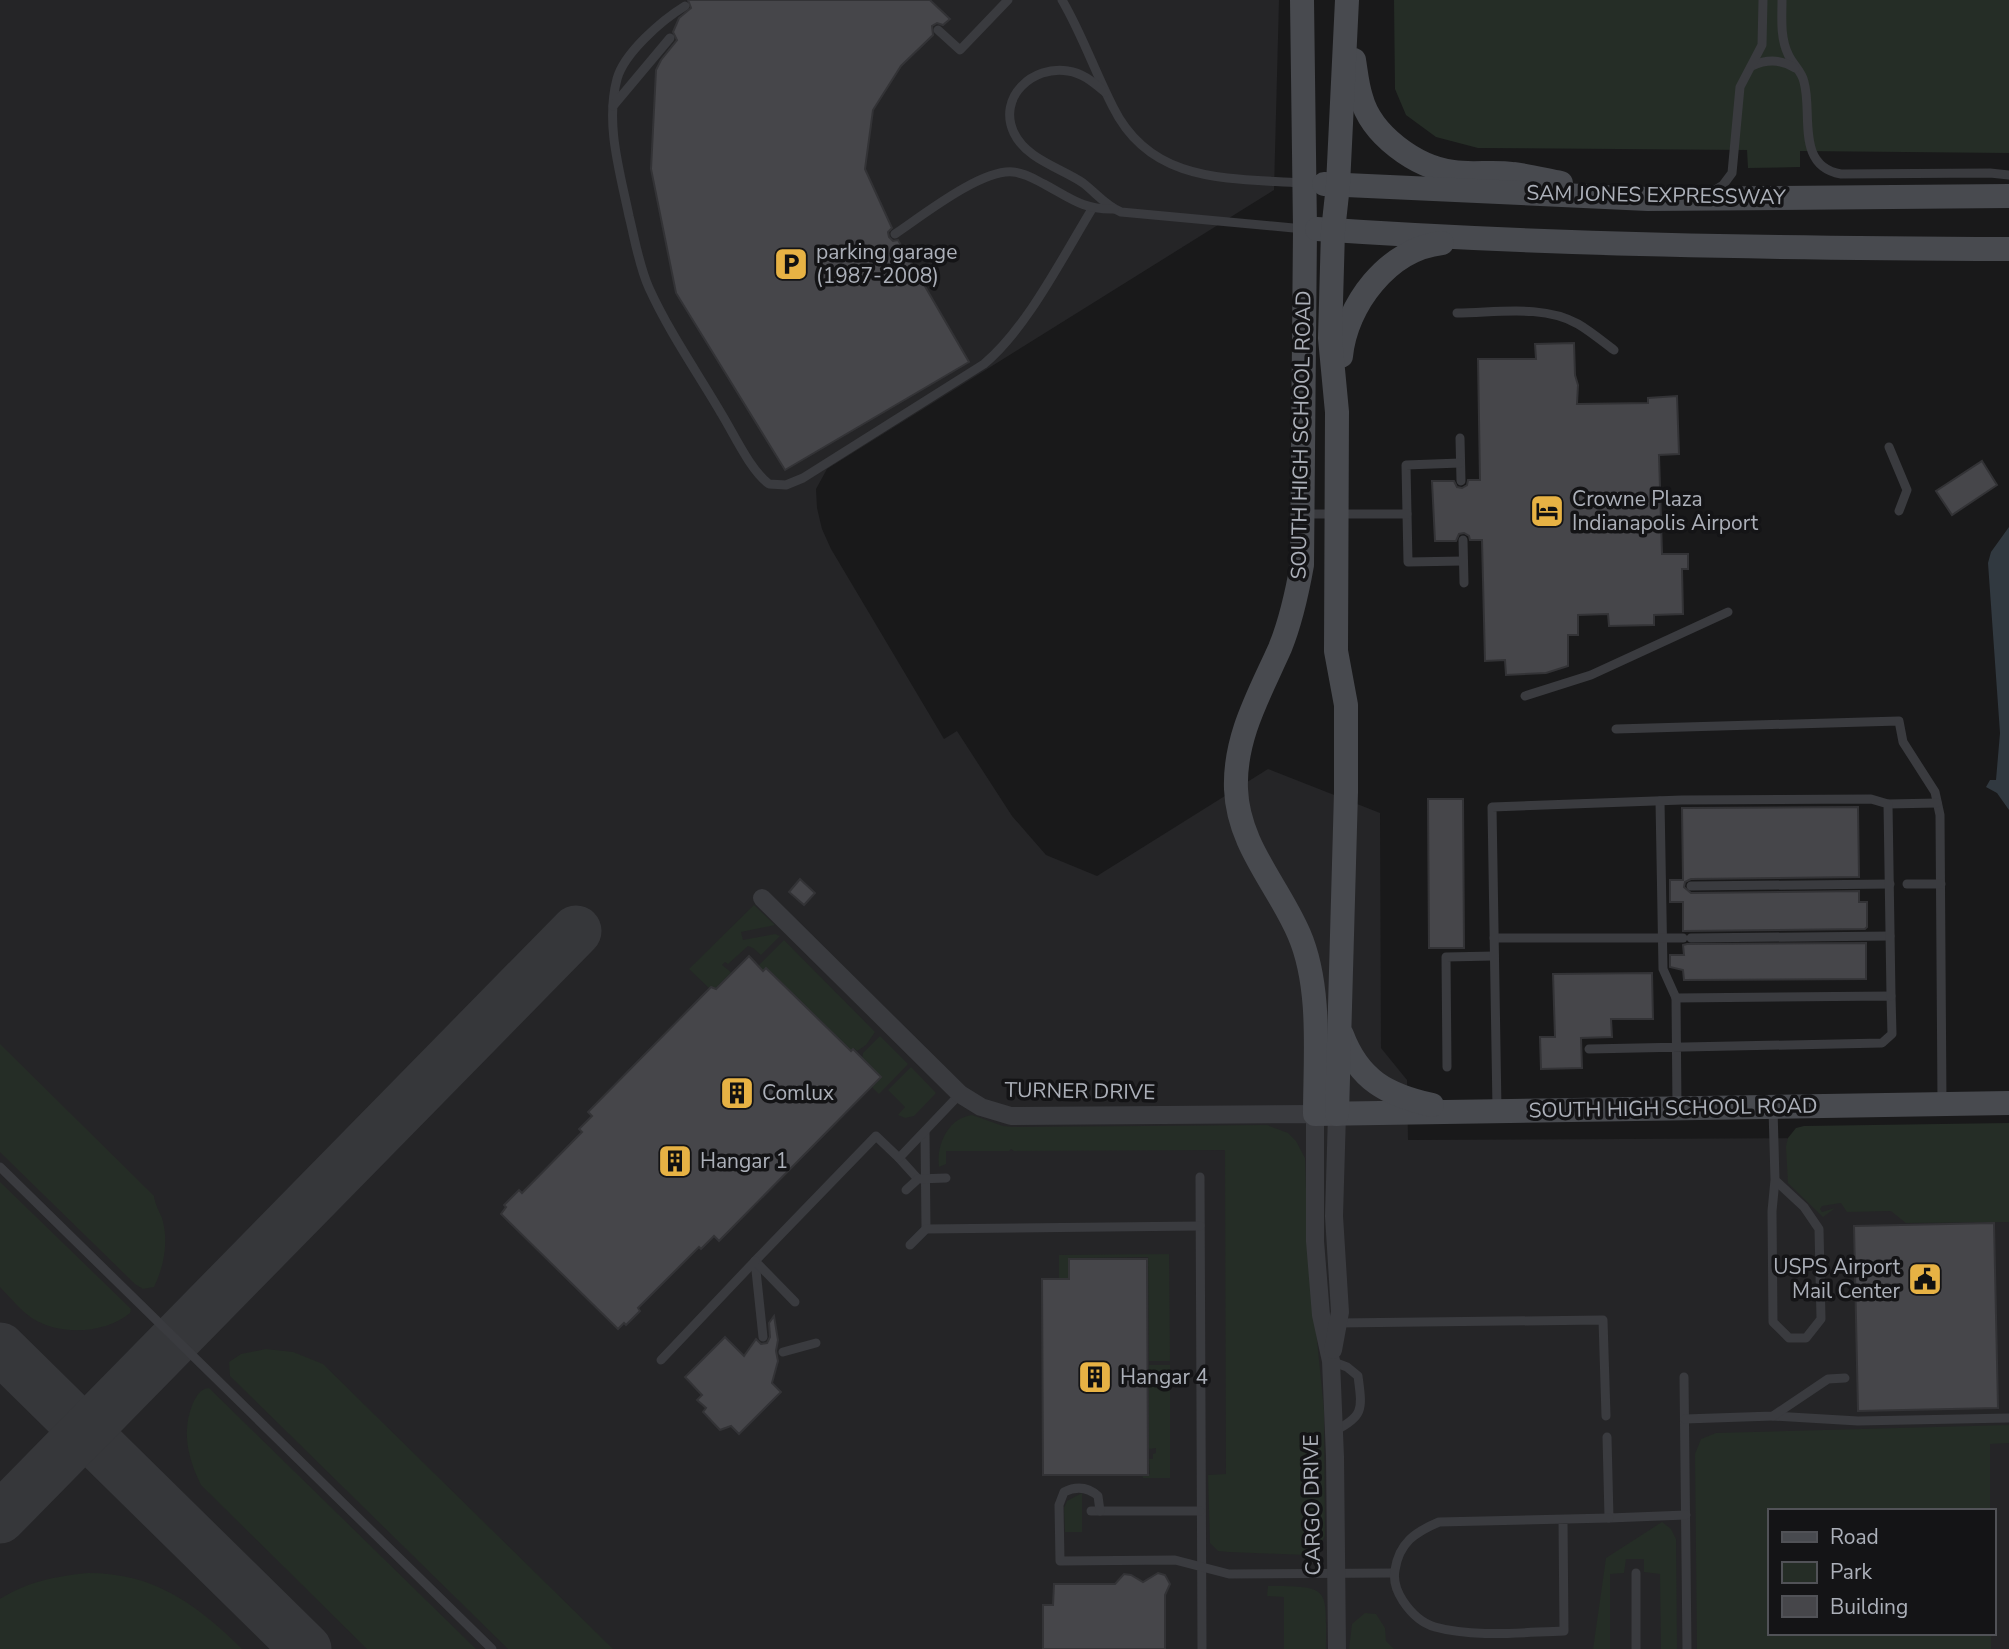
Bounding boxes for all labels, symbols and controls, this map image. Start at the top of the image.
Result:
street label: SAM JONES EXPRESSWAY [1526,179,1786,211]
place label: parking garage (1987-2008) [816,238,957,290]
parking icon: parking garage (1987-2008) [772,245,810,283]
street label: SOUTH HIGH SCHOOL ROAD [1284,290,1318,580]
place label: Crowne Plaza Indianapolis Airport [1572,485,1759,537]
hotel icon: Crowne Plaza Indianapolis Airport [1528,492,1566,530]
building icon: Comlux [718,1074,756,1112]
street label: TURNER DRIVE [1004,1076,1156,1106]
place label: Comlux [762,1079,834,1107]
street label: SOUTH HIGH SCHOOL ROAD [1528,1091,1818,1125]
building icon: Hangar 1 [656,1142,694,1180]
place label: Hangar 1 [700,1147,788,1175]
place label: USPS Airport Mail Center [1773,1253,1901,1305]
public building icon: USPS Airport Mail Center [1906,1260,1944,1298]
building icon: Hangar 4 [1076,1358,1114,1396]
place label: Hangar 4 [1120,1363,1208,1391]
street label: CARGO DRIVE [1297,1434,1327,1576]
legend [1768,1509,1995,1635]
text: Road [1830,1523,1879,1551]
text: Park [1830,1558,1872,1586]
text: Building [1830,1593,1908,1621]

